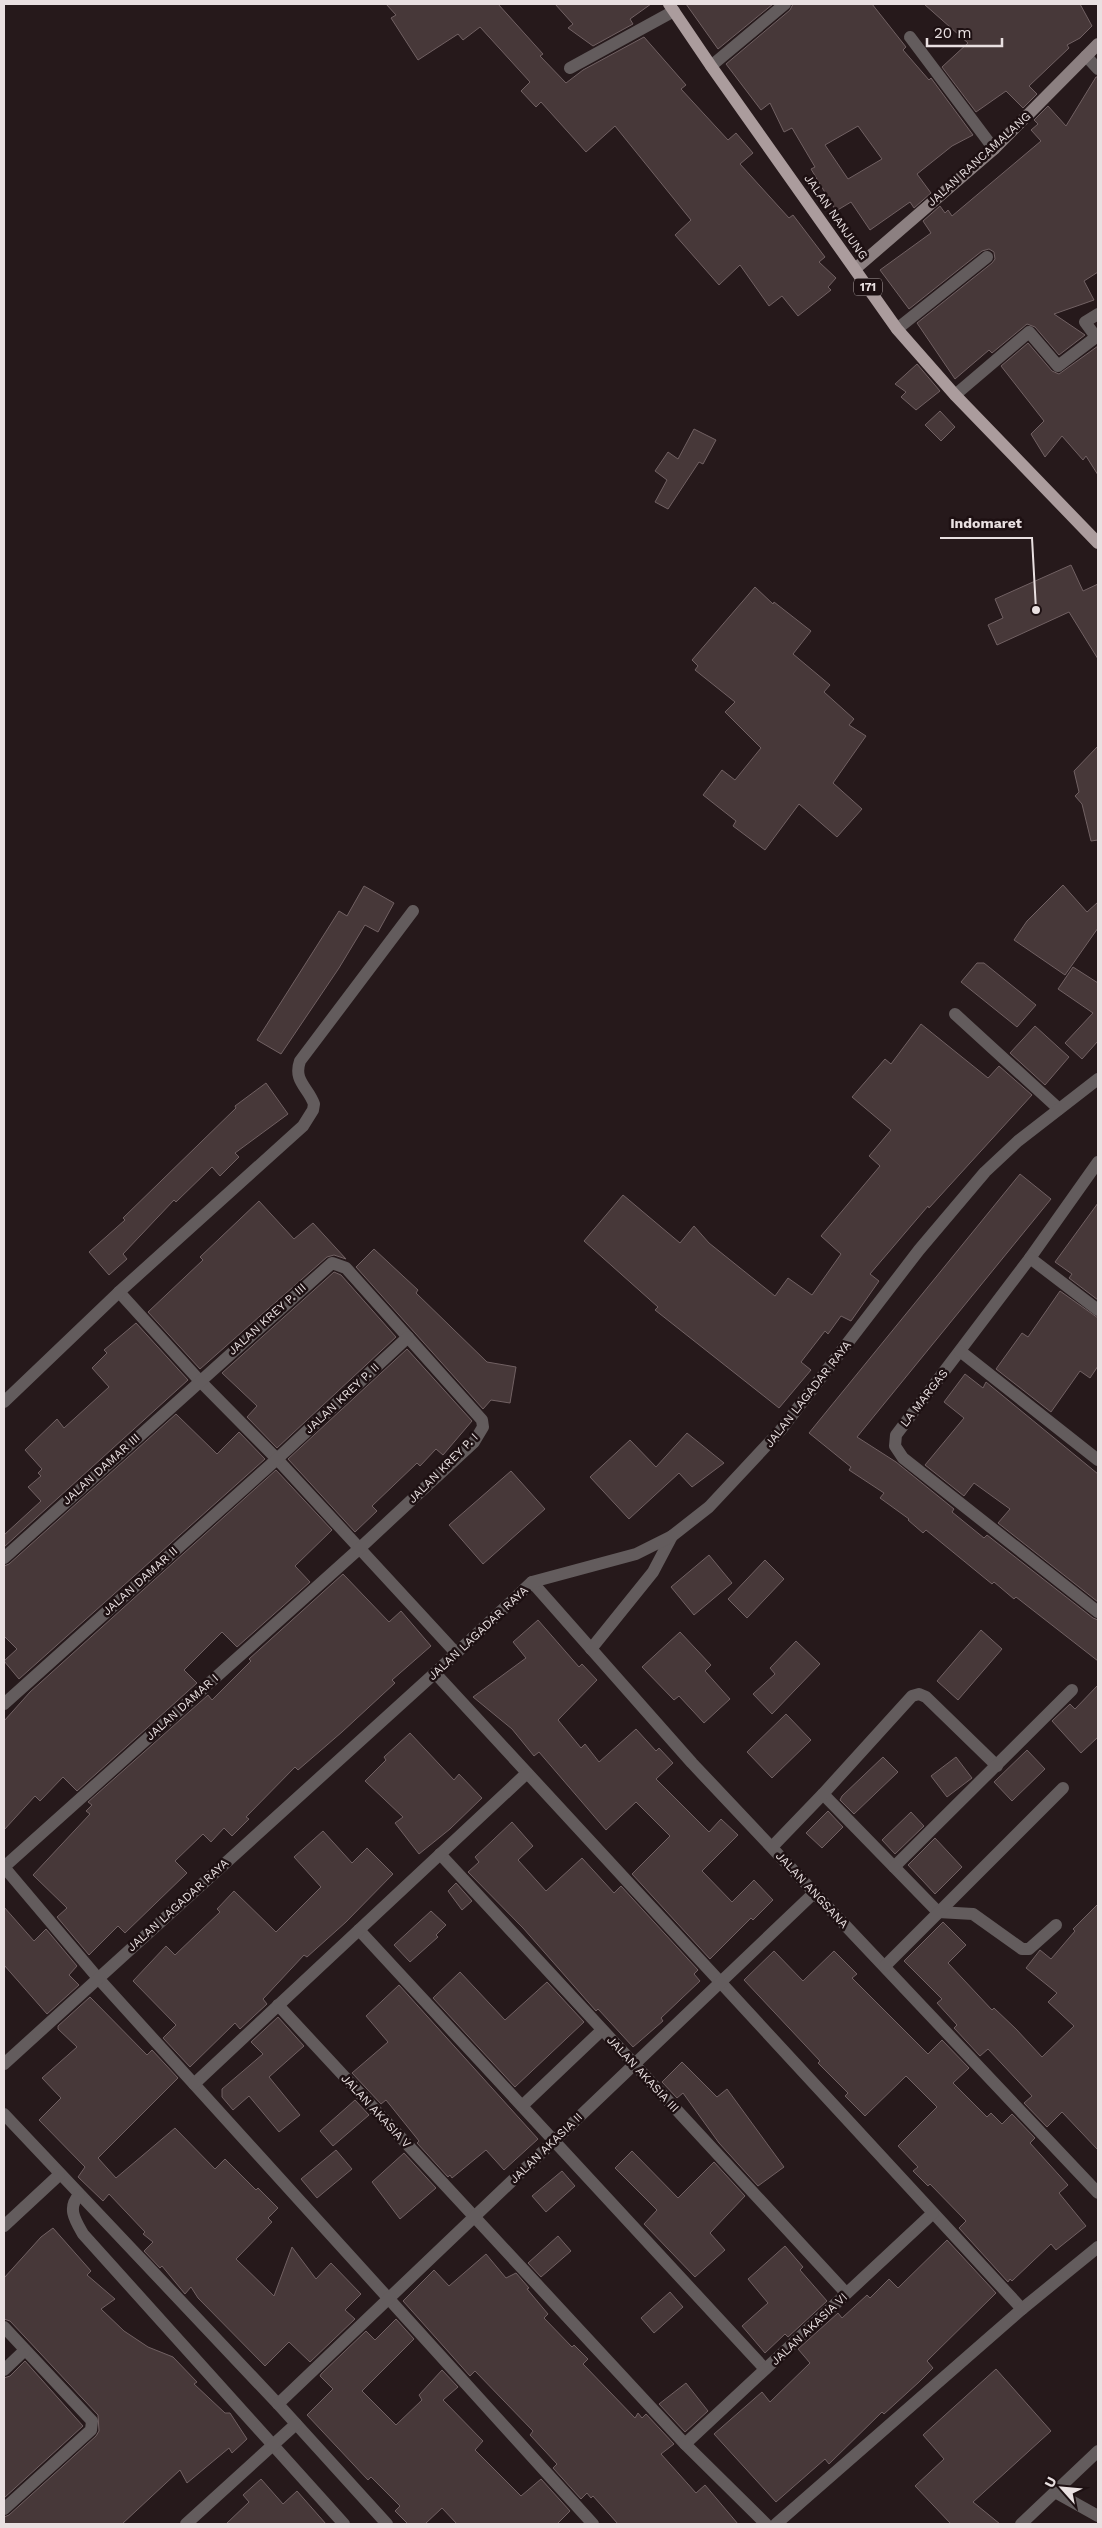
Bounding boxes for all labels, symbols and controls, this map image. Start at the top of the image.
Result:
scale bar [927,15,1002,47]
text: 20 m [934,24,972,42]
street label: JALAN RANCAMALANG [925,109,1033,209]
street label: JALAN NANJUNG [801,172,871,262]
road number: 171 [854,278,882,296]
callout: Indomaret [940,509,1032,538]
text: Indomaret [950,515,1022,531]
street label: JALAN KREY P. III [225,1280,309,1358]
street label: JALAN LAGADAR RAYA [762,1338,854,1450]
street label: JALAN KREY P. II [302,1360,382,1436]
street label: LA MARGAS [897,1367,951,1429]
street label: JALAN DAMAR III [59,1430,143,1508]
street label: JALAN KREY P. I [405,1430,481,1506]
street label: JALAN DAMAR II [100,1544,180,1618]
street label: JALAN LAGADAR RAYA [425,1583,531,1683]
street label: JALAN DAMAR I [143,1671,221,1743]
street label: JALAN ANGSANA [773,1849,851,1931]
street label: JALAN LAGADAR RAYA [124,1856,232,1954]
street label: JALAN AKASIA III [604,2033,682,2115]
street label: JALAN AKASIA V [338,2071,414,2151]
street label: JALAN AKASIA II [507,2110,585,2186]
street label: JALAN AKASIA VI [768,2290,850,2368]
north arrow [1037,2463,1087,2513]
text: U [1041,2474,1060,2490]

